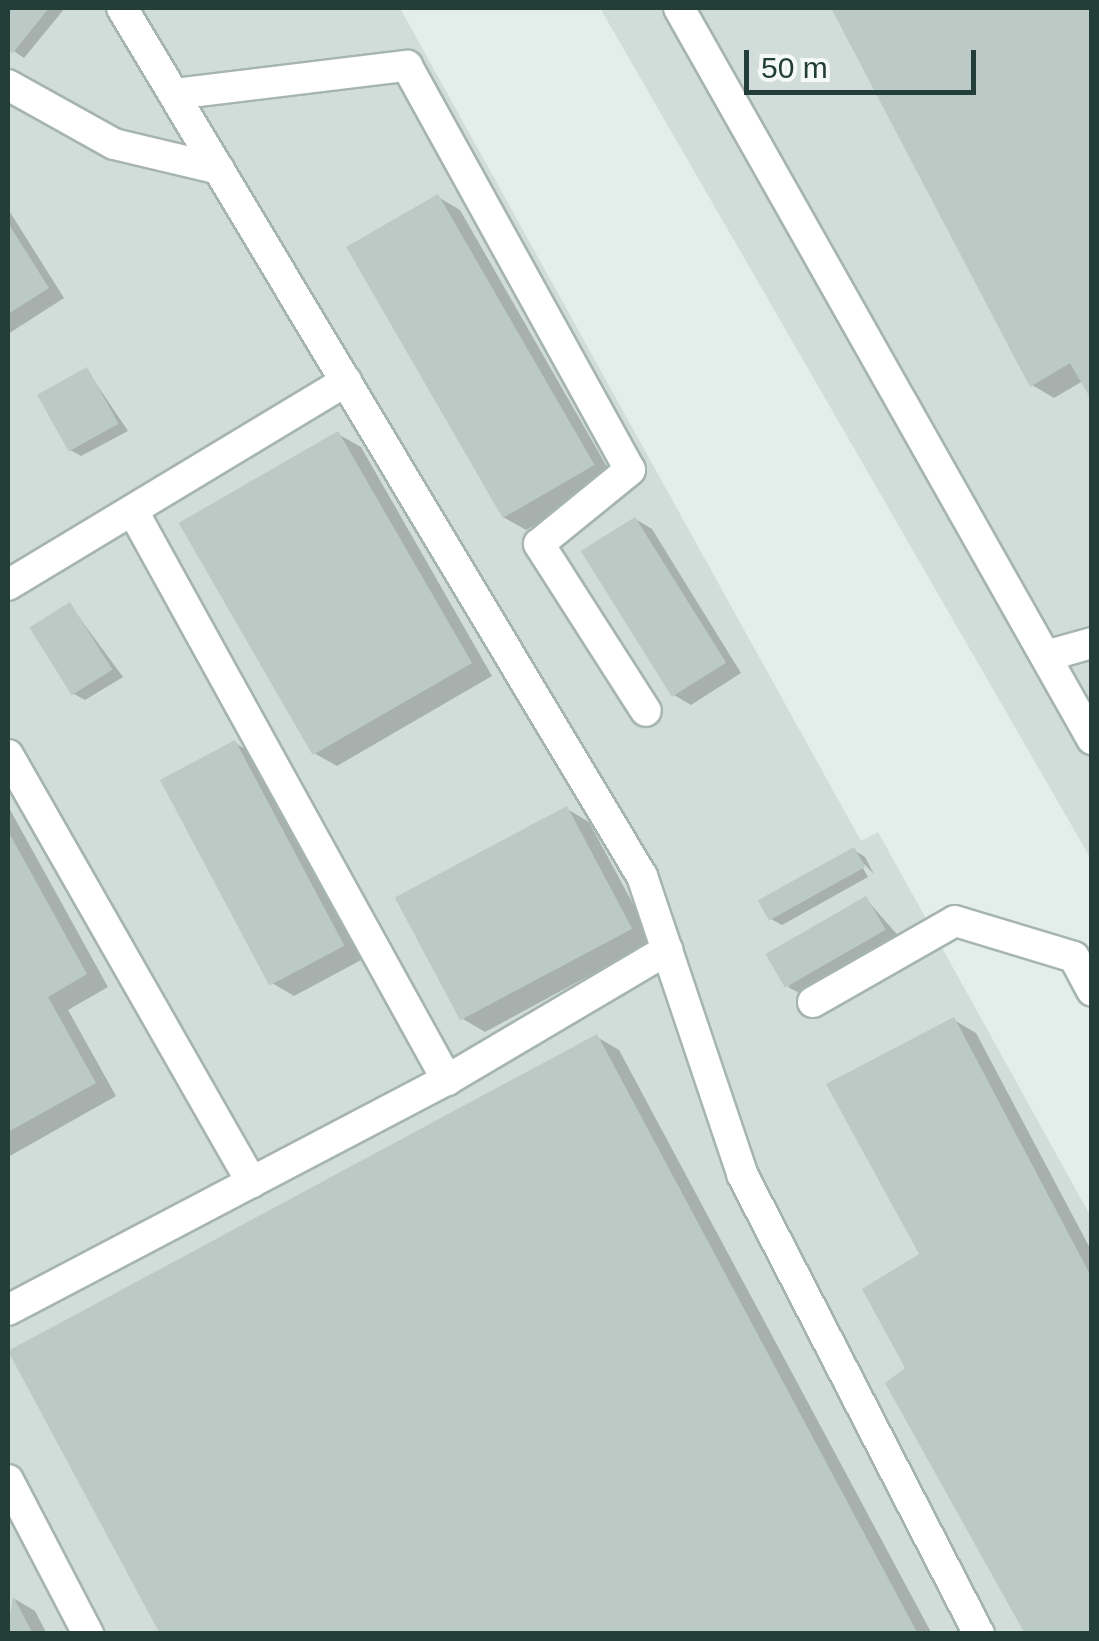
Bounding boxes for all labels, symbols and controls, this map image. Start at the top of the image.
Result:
scale bar [749,30,982,92]
text: 50 m [761,51,828,84]

